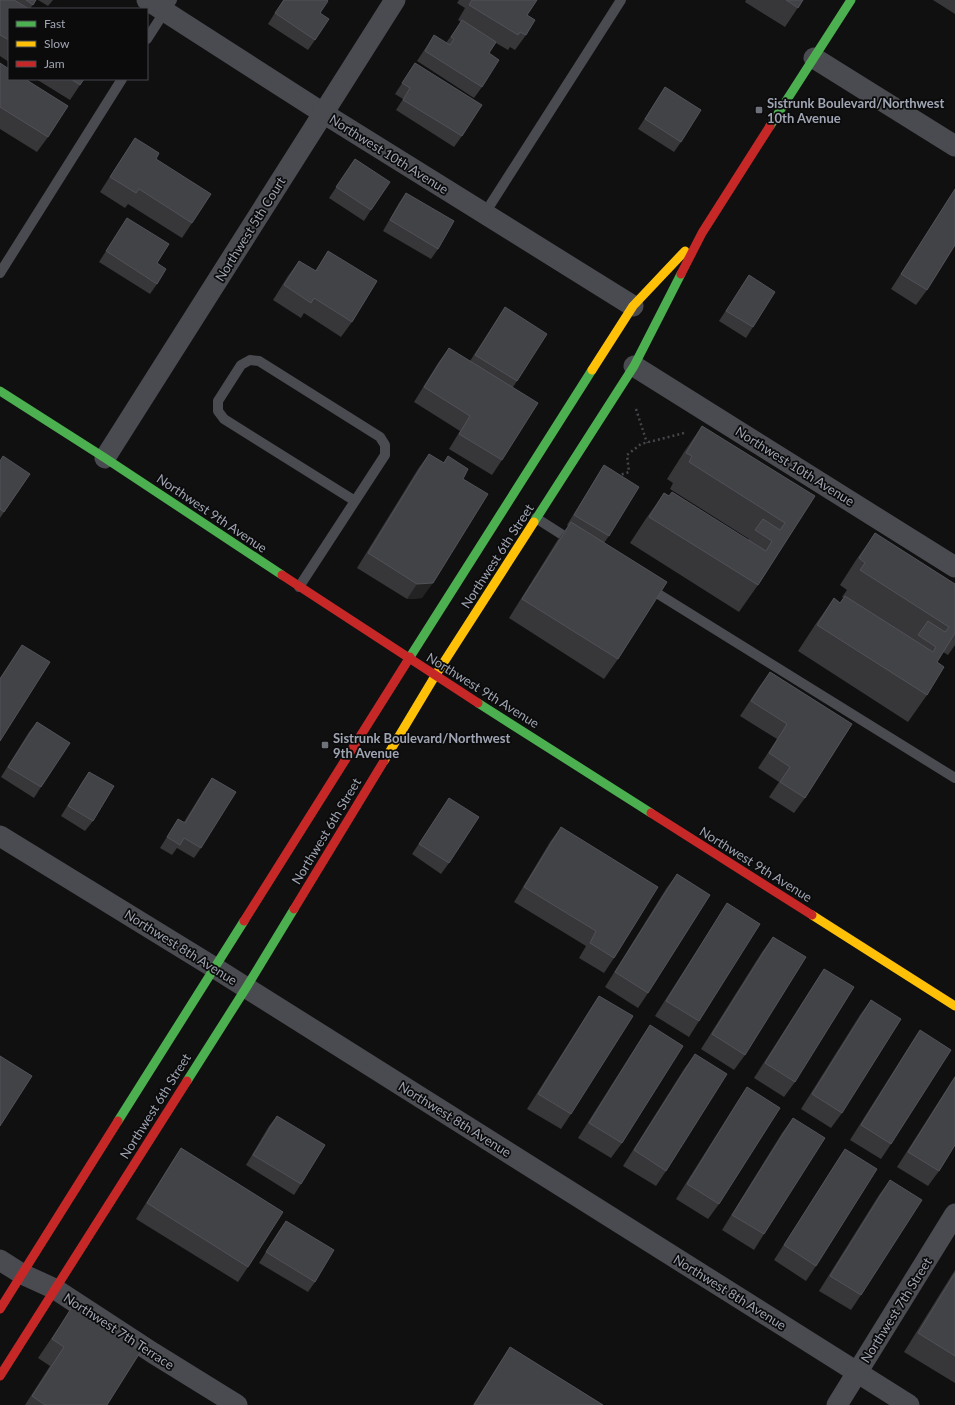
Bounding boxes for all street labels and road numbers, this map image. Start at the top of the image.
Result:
street label: Northwest 10th Avenue [327,111,452,197]
street label: Northwest 5th Court [212,174,289,284]
street label: Northwest 10th Avenue [733,423,858,509]
street label: Northwest 9th Avenue [154,470,270,556]
street label: Northwest 6th Street [457,500,537,611]
street label: Northwest 9th Avenue [424,649,542,731]
street label: Northwest 6th Street [288,775,364,887]
street label: Northwest 9th Avenue [697,823,815,905]
street label: Northwest 8th Avenue [122,906,240,988]
street label: Northwest 6th Street [116,1050,194,1162]
street label: Northwest 8th Avenue [396,1078,514,1160]
street label: Northwest 8th Avenue [671,1251,789,1333]
street label: Northwest 7th Street [857,1254,935,1366]
street label: Northwest 7th Terrace [61,1289,177,1373]

